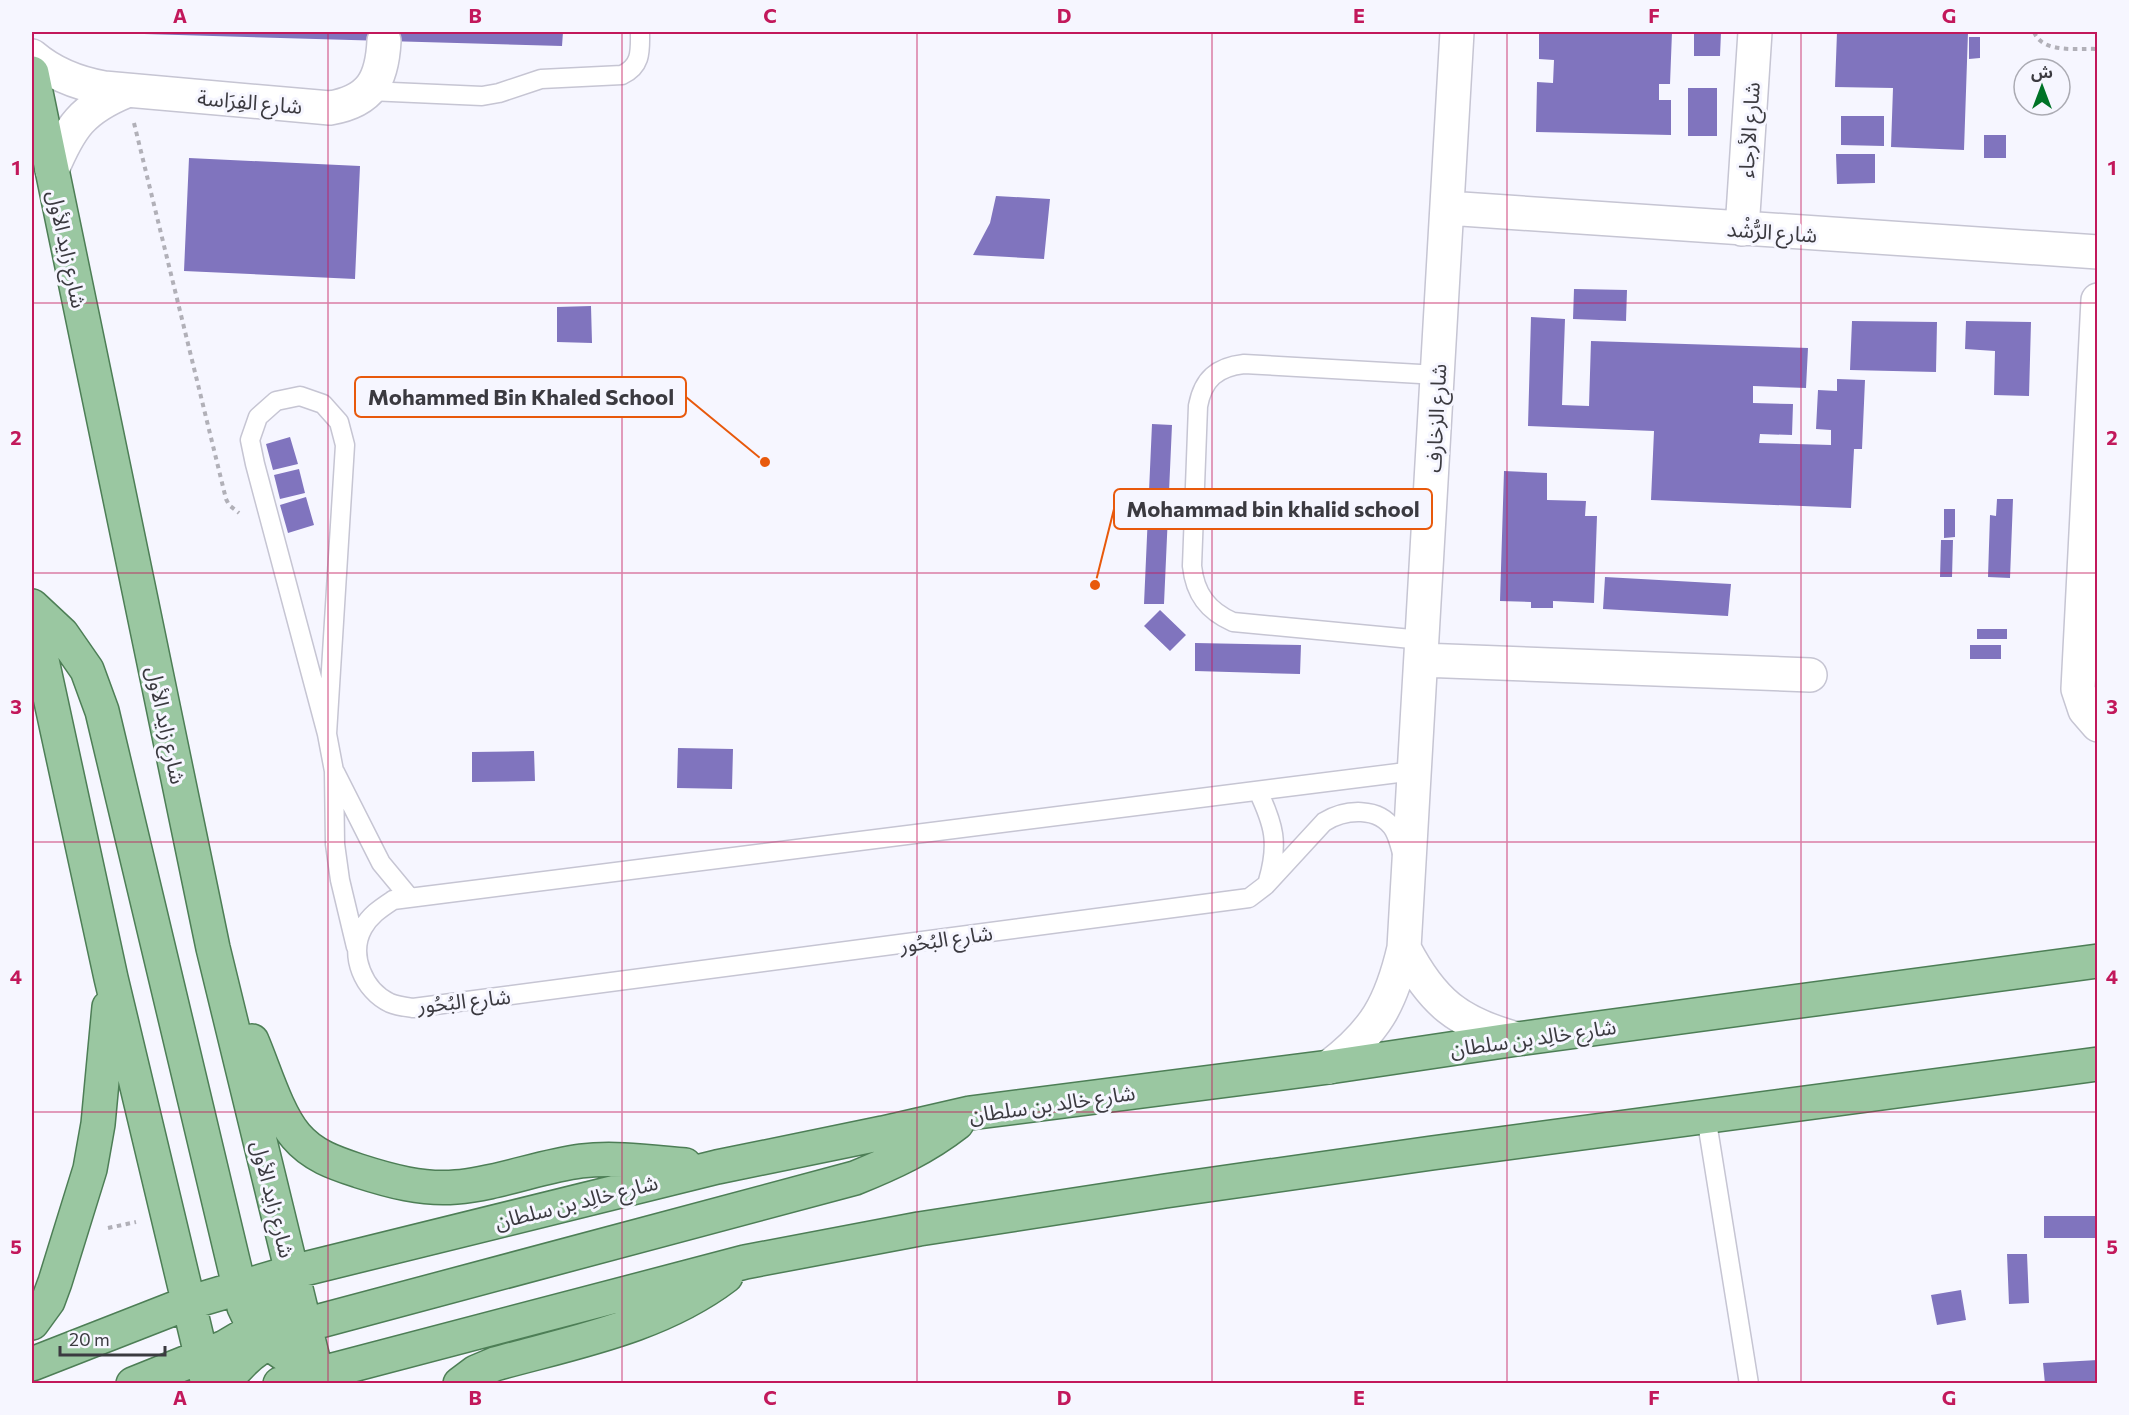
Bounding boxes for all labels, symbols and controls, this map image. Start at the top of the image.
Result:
text: A [173,3,187,27]
text: B [468,3,482,27]
text: C [763,3,777,27]
text: D [1057,3,1071,27]
text: E [1353,3,1365,27]
text: F [1648,3,1660,27]
text: G [1942,3,1956,27]
north arrow [2012,57,2072,117]
text: ش [2031,62,2053,82]
street label: شارع الأرجاء [1732,81,1768,179]
street label: شارع الفِرَاسة [196,84,304,122]
text: 1 [11,155,21,179]
text: 1 [2107,155,2117,179]
street label: شارع زايد الأول [39,188,93,311]
street label: شارع الرُّشْد [1726,215,1818,251]
street label: شارع الزخارف [1420,363,1454,473]
callout: Mohammed Bin Khaled School [355,377,686,417]
text: Mohammed Bin Khaled School [368,383,674,410]
text: 2 [10,425,22,449]
text: 2 [2106,425,2118,449]
callout: Mohammad bin khalid school [1114,489,1432,529]
text: Mohammad bin khalid school [1126,495,1420,522]
street label: شارع زايد الأول [138,664,192,787]
text: 3 [10,694,22,718]
text: 3 [2106,694,2118,718]
street label: شارع البُحُور [897,919,995,961]
text: 4 [10,964,22,988]
text: 4 [2106,964,2118,988]
street label: شارع البُحُور [415,983,512,1021]
street label: شارع خالِد بن سلطان [1448,1013,1618,1065]
street label: شارع خالِد بن سلطان [967,1079,1137,1131]
street label: شارع زايد الأول [243,1138,301,1261]
street label: شارع خالِد بن سلطان [492,1169,661,1237]
text: 5 [10,1234,22,1258]
text: 5 [2106,1234,2118,1258]
scale bar [60,1319,165,1357]
text: 20 m [69,1328,110,1350]
text: A [173,1385,187,1409]
text: B [468,1385,482,1409]
text: C [763,1385,777,1409]
text: D [1057,1385,1071,1409]
text: E [1353,1385,1365,1409]
text: F [1648,1385,1660,1409]
text: G [1942,1385,1956,1409]

